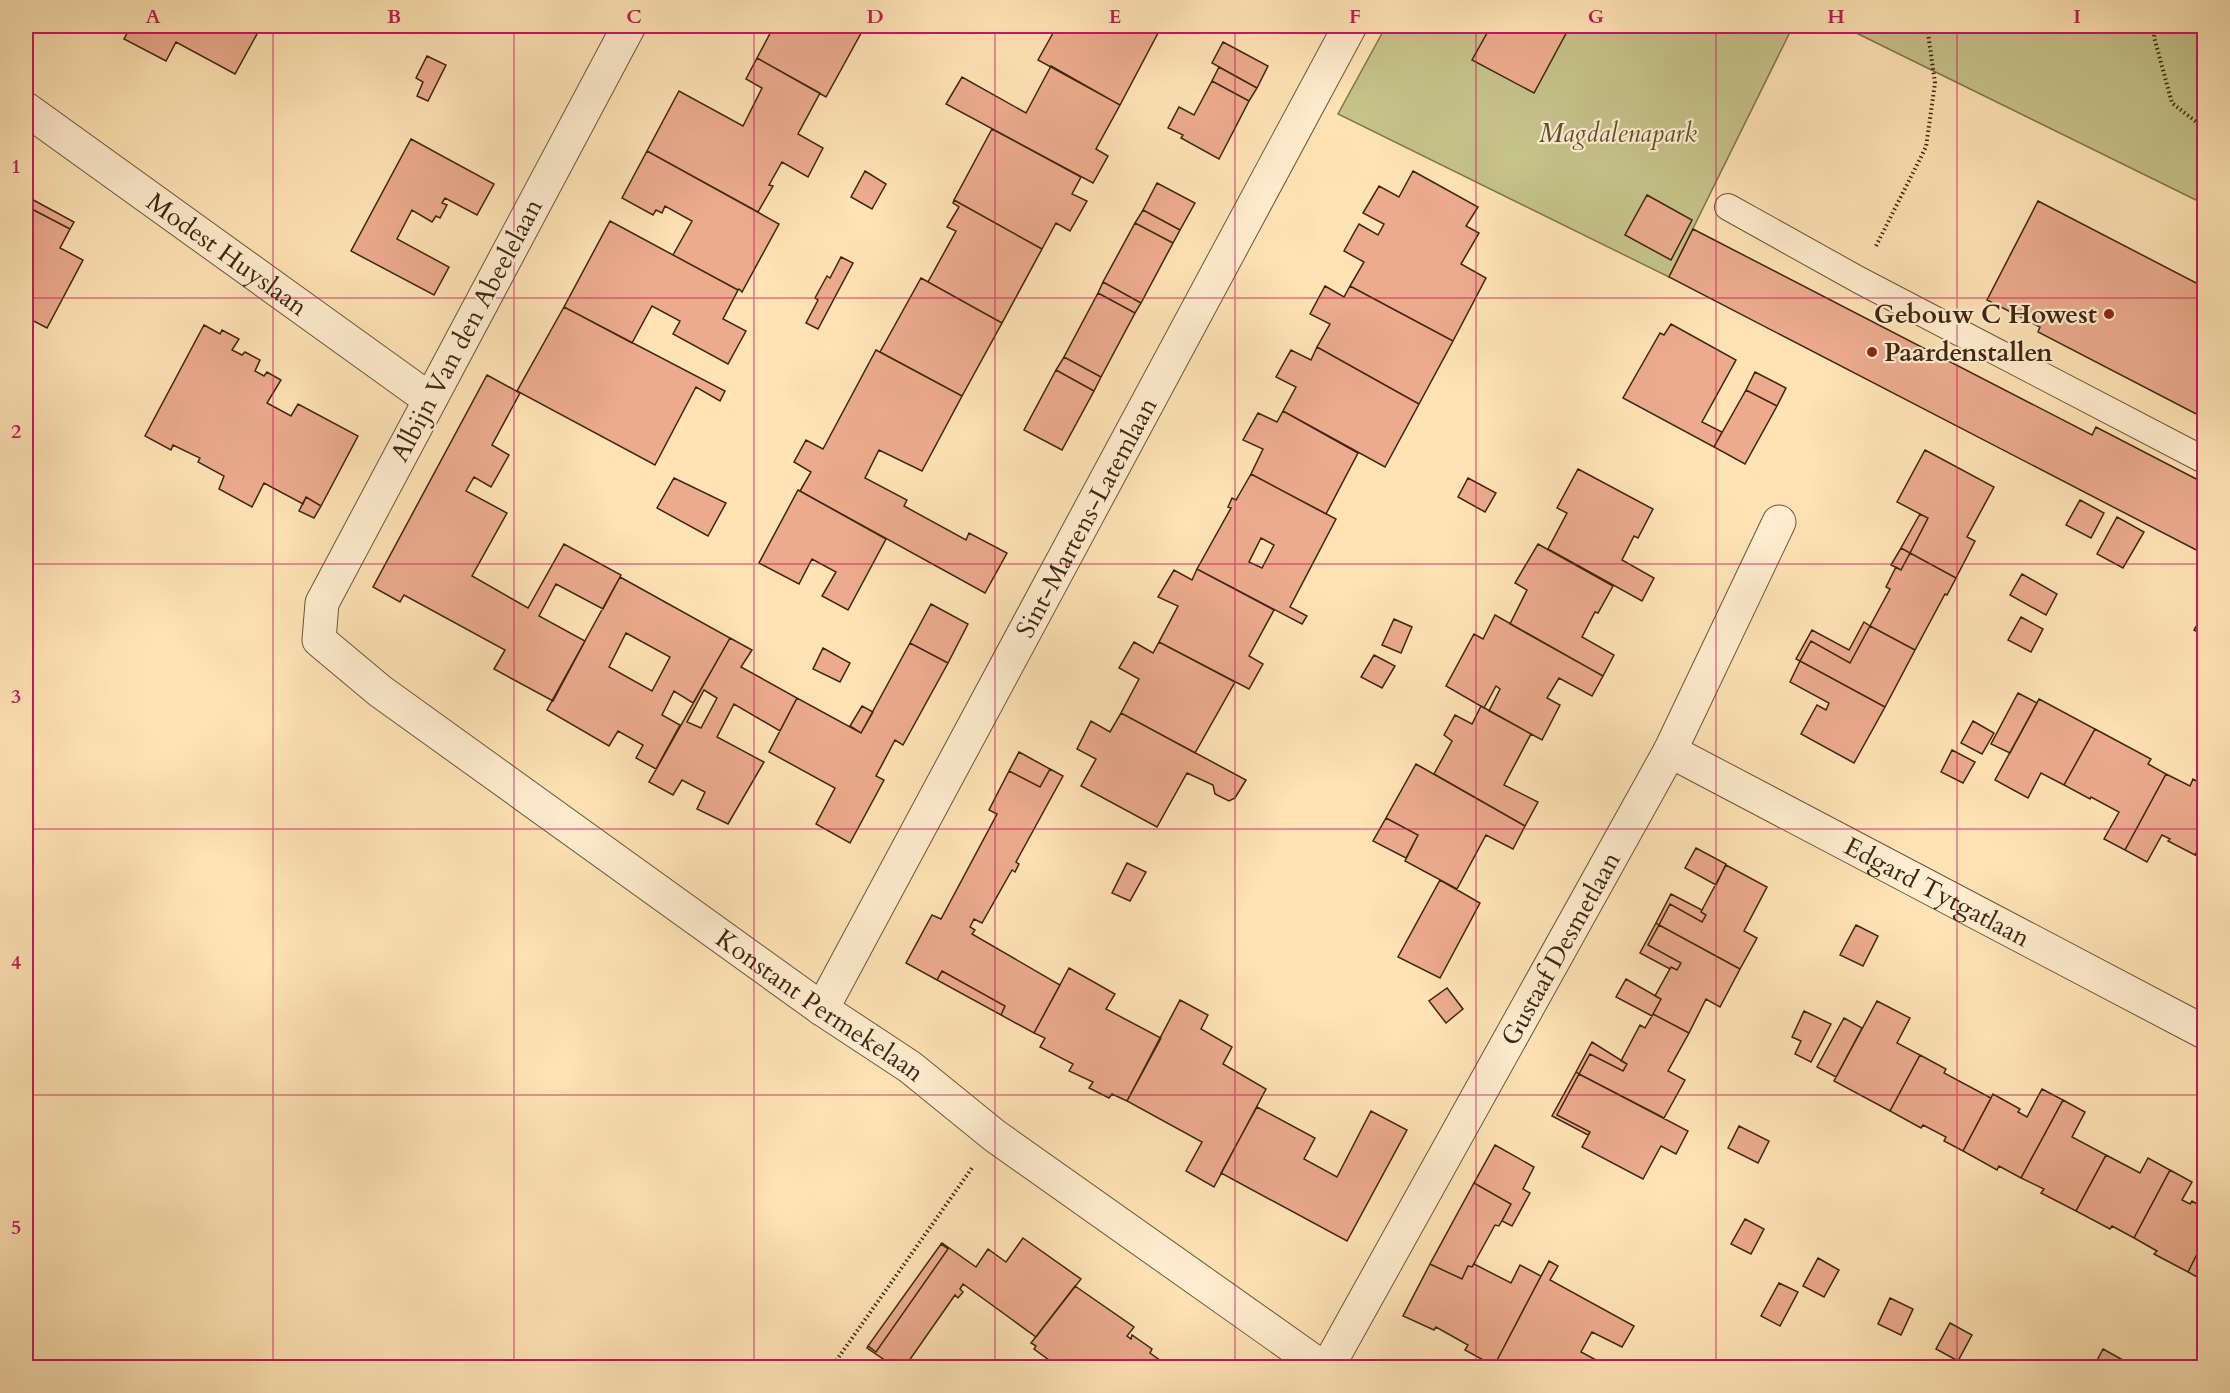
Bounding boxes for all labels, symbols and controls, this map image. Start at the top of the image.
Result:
text: A [145,3,161,30]
text: B [387,3,401,30]
text: C [626,3,642,30]
text: D [866,3,884,30]
text: E [1109,3,1121,30]
text: F [1349,3,1361,30]
text: G [1588,3,1604,30]
text: H [1827,3,1845,30]
text: I [2073,3,2081,30]
park label: Magdalenapark [1539,116,1697,151]
text: 1 [11,153,21,180]
street label: Modest Huyslaan [139,184,315,324]
street label: Albijn Van den Abeelelaan [382,192,551,468]
place label: Gebouw C Howest [1874,297,2097,332]
marker: Gebouw C Howest [2102,307,2116,321]
place label: Paardenstallen [1884,335,2053,370]
marker: Paardenstallen [1865,345,1879,359]
street label: Sint-Martens-Latemlaan [1008,391,1165,644]
text: 2 [11,418,21,445]
text: 3 [11,683,21,710]
street label: Edgard Tytgatlaan [1838,829,2036,955]
street label: Gustaaf Desmetlaan [1493,845,1629,1052]
street label: Konstant Permekelaan [708,921,932,1090]
text: 4 [11,949,21,976]
text: 5 [11,1214,21,1241]

